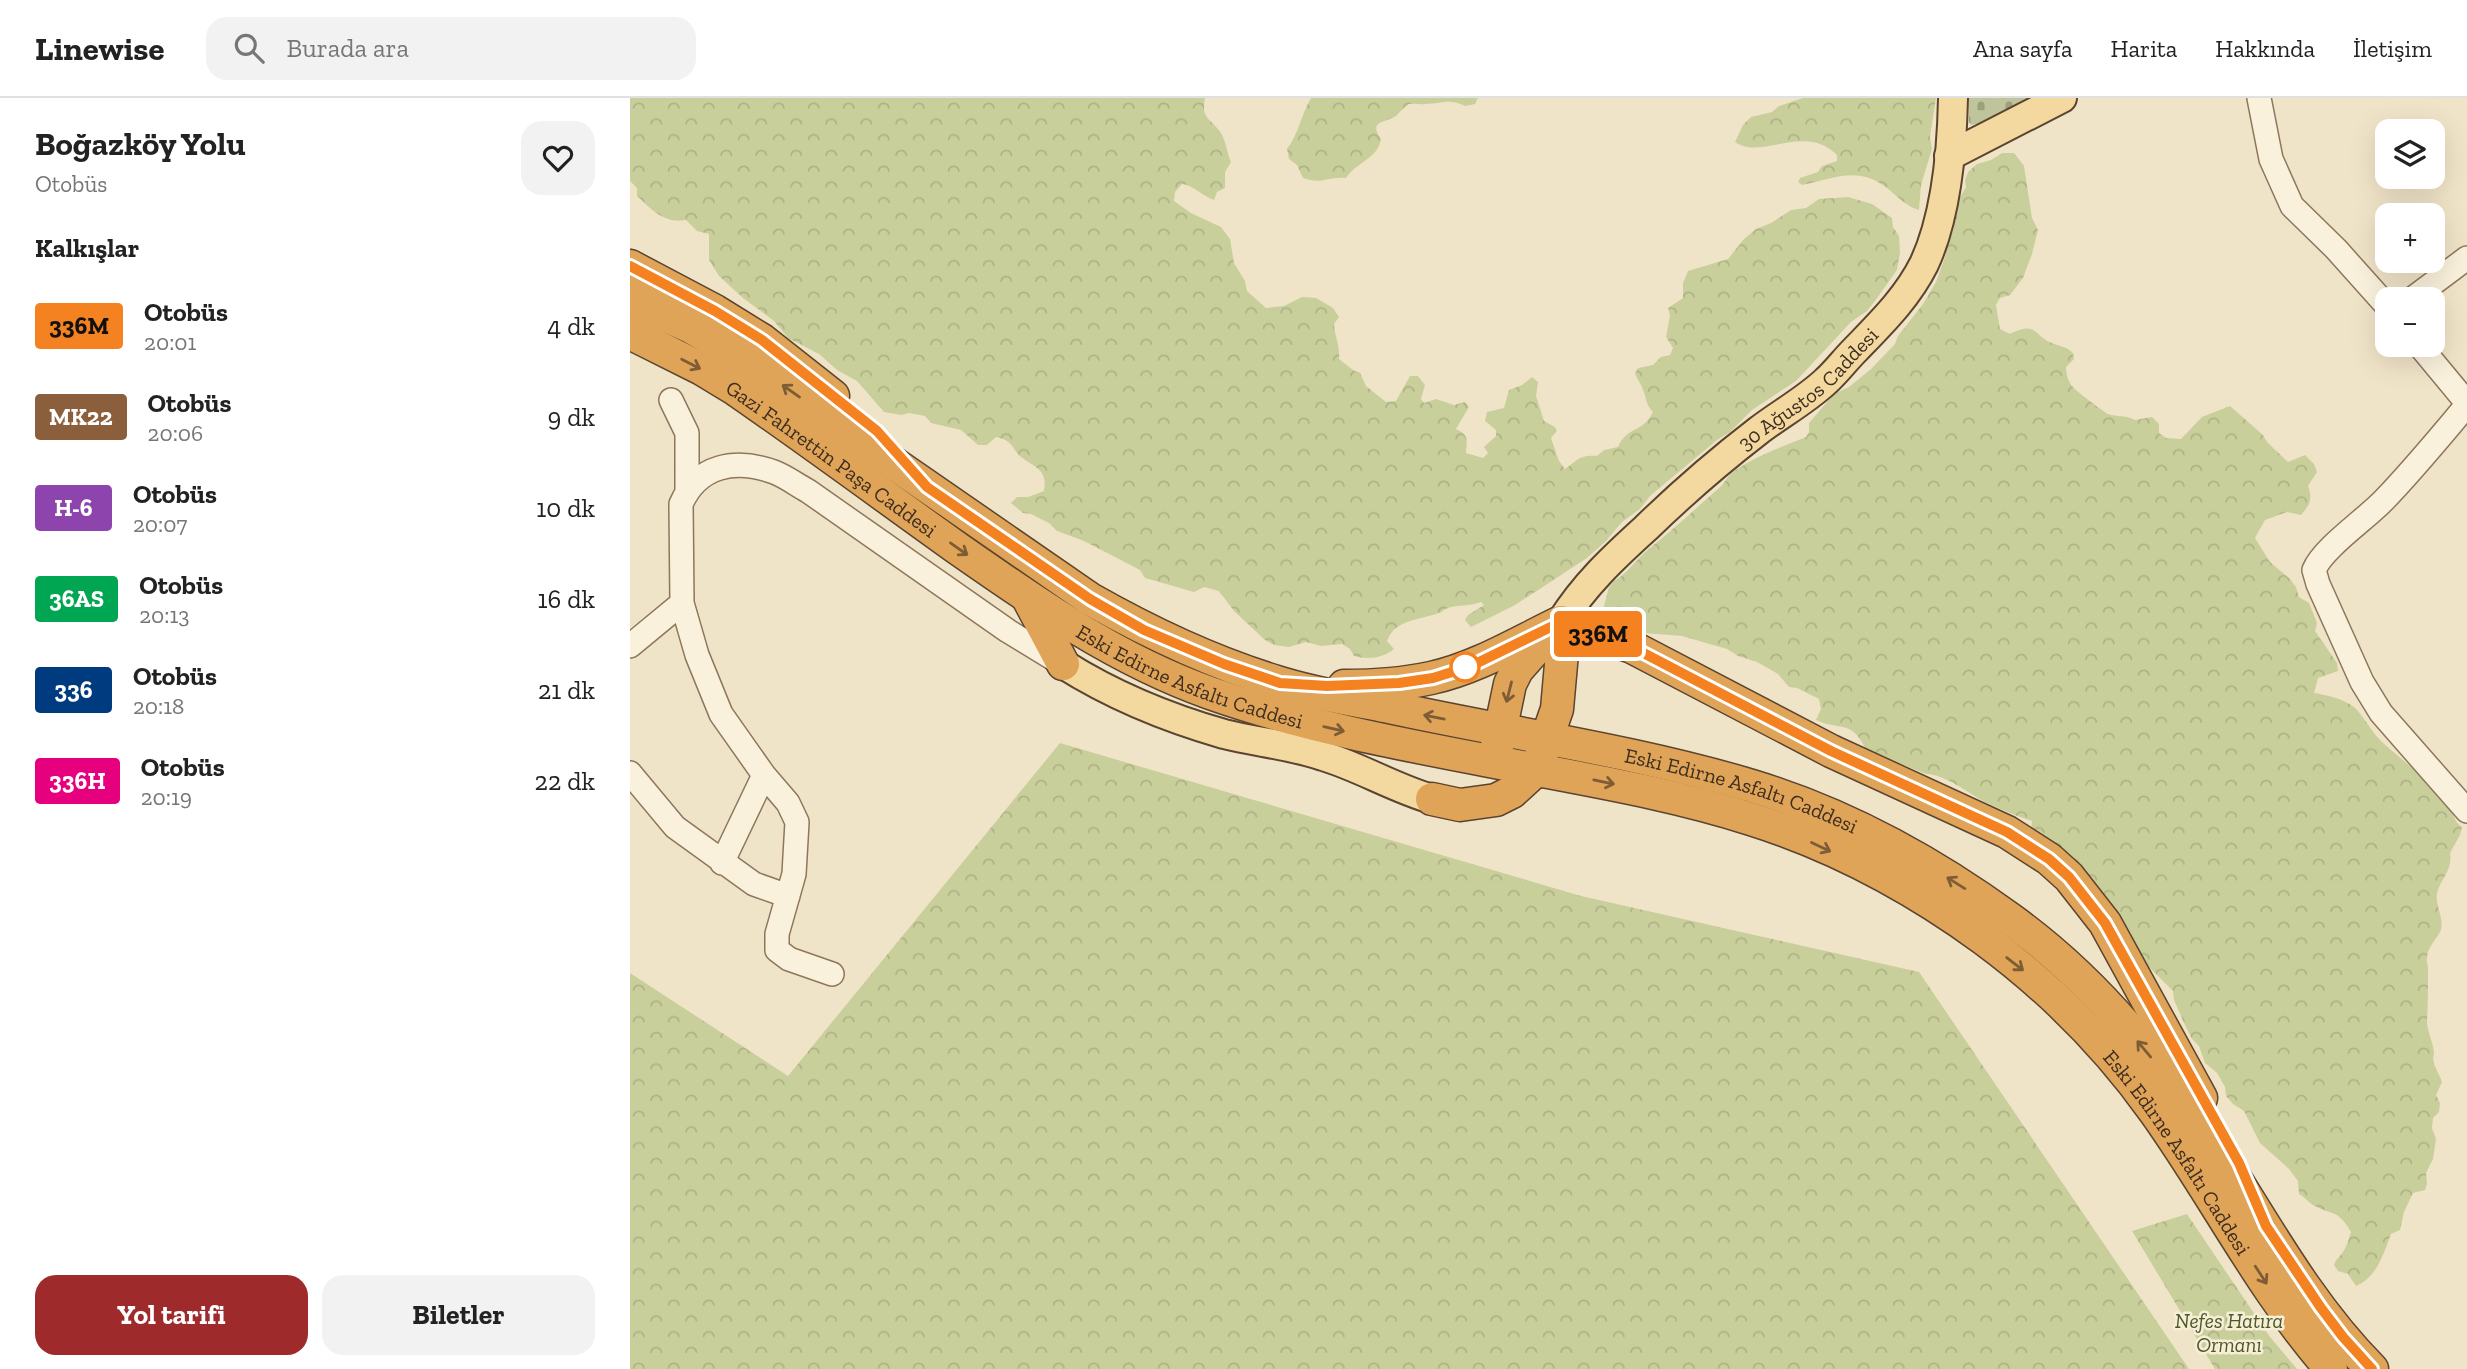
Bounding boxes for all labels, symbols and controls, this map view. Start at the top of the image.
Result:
search box [206,17,696,80]
text: Linewise [35,29,164,68]
icon: search [230,29,268,67]
text: Burada ara [286,32,409,64]
text: Ana sayfa [1973,34,2073,63]
text: Harita [2111,34,2177,63]
text: Hakkında [2215,34,2315,63]
text: İletişim [2353,34,2432,63]
map controls [2375,119,2445,357]
button: layers [2375,119,2445,189]
button: heart [521,121,595,195]
text: Boğazköy Yolu [35,124,246,163]
text: Otobüs [35,170,107,198]
button: + [2375,203,2445,273]
text: Kalkışlar [35,232,139,264]
button: − [2375,287,2445,357]
text: Otobüs [144,296,228,328]
text: 4 dk [547,310,595,342]
text: 336M [49,311,109,340]
street label: 30 Ağustos Caddesi [1732,322,1883,455]
text: 20:01 [144,328,196,356]
one-way arrow [680,357,701,371]
street label: Gazi Fahrettin Paşa Caddesi [722,374,942,542]
one-way arrow [782,384,801,398]
text: Otobüs [148,387,232,419]
text: 9 dk [547,401,595,433]
text: MK22 [49,402,113,431]
text: 20:06 [148,419,203,447]
text: Otobüs [133,478,217,510]
text: 10 dk [536,492,595,524]
text: H-6 [54,493,93,522]
text: 20:07 [133,510,187,538]
one-way arrow [949,542,968,556]
text: Otobüs [139,569,223,601]
text: 16 dk [537,583,595,615]
text: 36AS [49,584,104,613]
text: 20:13 [139,601,190,629]
line badge: 336M [1549,611,1647,657]
street label: Eski Edirne Asfaltı Caddesi [1072,618,1306,733]
text: 336M [1568,619,1628,648]
unlabelled marker [1450,652,1480,682]
text: Otobüs [133,660,217,692]
text: 21 dk [538,674,595,706]
text: 336 [54,675,93,704]
one-way arrow [1502,680,1515,703]
text: 20:18 [133,692,184,720]
one-way arrow [1423,710,1446,724]
one-way arrow [1322,723,1345,737]
street label: Eski Edirne Asfaltı Caddesi [1623,742,1862,838]
text: Otobüs [141,751,225,783]
text: 22 dk [535,765,595,797]
text: 336H [49,766,106,795]
one-way arrow [1592,776,1615,790]
text: 20:19 [141,783,192,811]
one-way arrow [1810,840,1831,854]
one-way arrow [1947,875,1967,889]
one-way arrow [2006,956,2024,971]
one-way arrow [2136,1041,2152,1059]
street label: Eski Edirne Asfaltı Caddesi [2098,1044,2257,1260]
one-way arrow [2254,1265,2268,1285]
button: Yol tarifi [35,1275,308,1355]
button: Biletler [322,1275,595,1355]
park label: Nefes Hatıra Ormanı [2175,1308,2283,1357]

